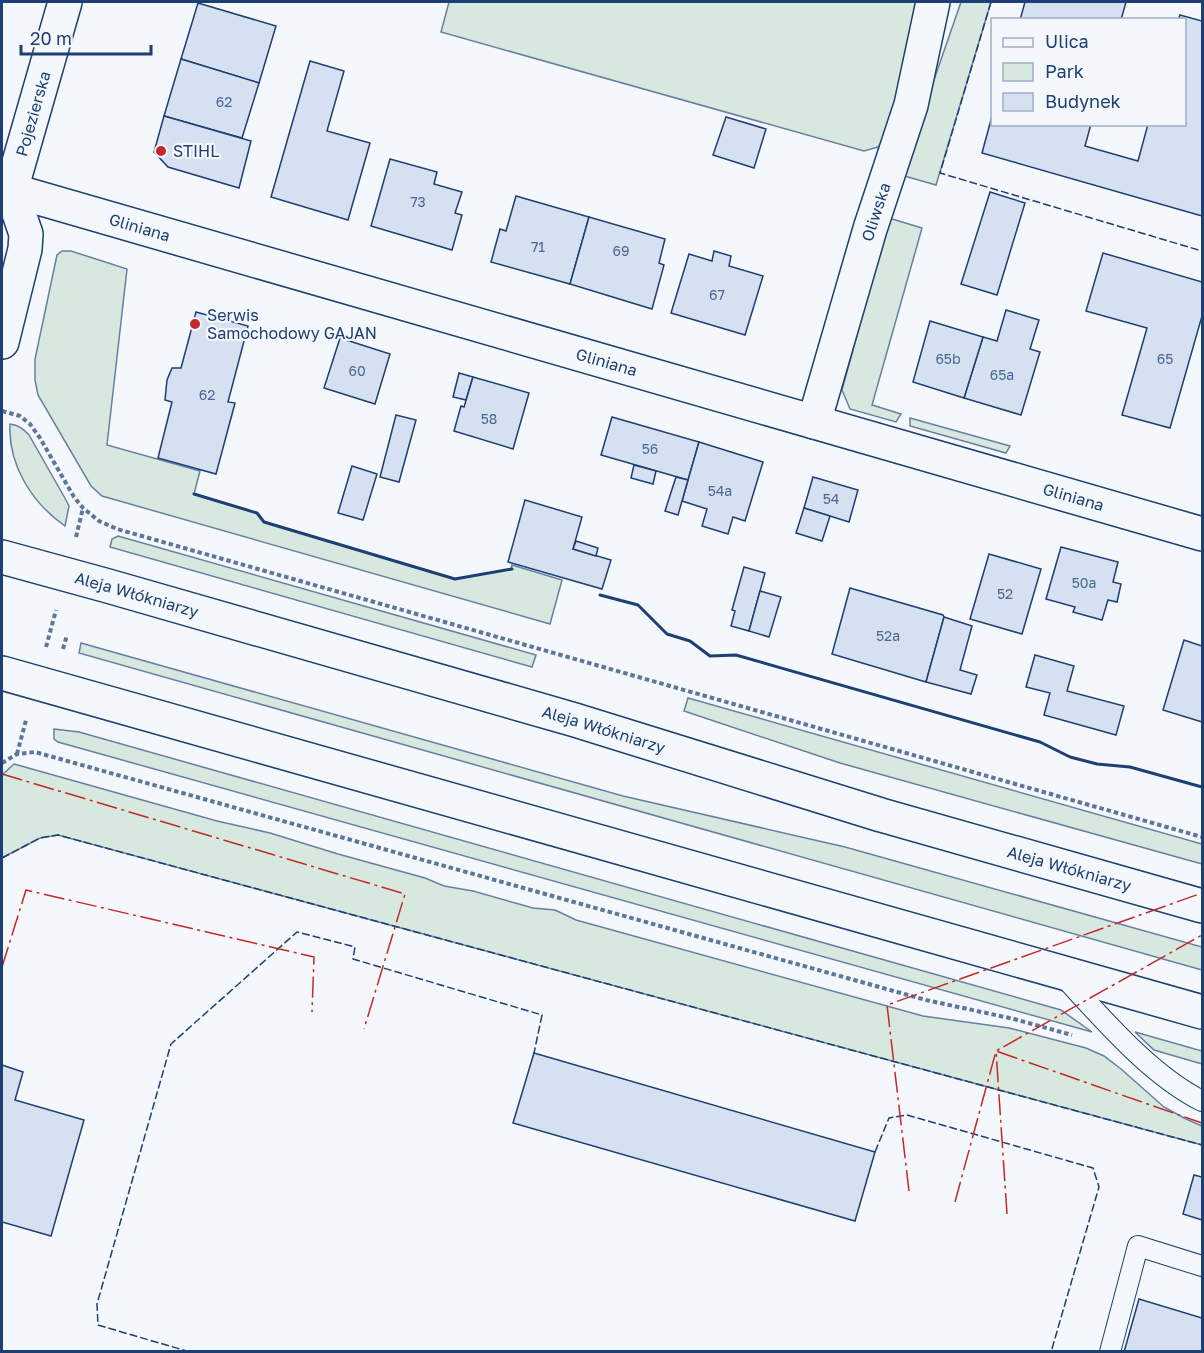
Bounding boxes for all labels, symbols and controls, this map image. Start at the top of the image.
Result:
scale bar [21,18,152,56]
legend [991,18,1186,126]
text: 20 m [30,27,72,49]
text: Ulica [1045,30,1089,52]
text: Park [1045,60,1084,82]
street label: Pojezierska [11,69,55,159]
text: Budynek [1045,90,1121,112]
house number: 62 [216,93,232,110]
place label: STIHL [173,141,219,161]
marker: STIHL [154,144,168,158]
street label: Oliwska [857,180,895,244]
house number: 73 [410,193,426,210]
street label: Gliniana [107,209,173,246]
house number: 71 [531,238,545,255]
house number: 69 [613,242,629,259]
house number: 67 [709,286,725,303]
place label: Serwis Samochodowy GAJAN [207,305,377,343]
marker: Serwis Samochodowy GAJAN [188,317,202,331]
street label: Gliniana [574,344,640,380]
house number: 65b [935,350,961,367]
house number: 65 [1157,350,1173,367]
house number: 60 [348,362,366,379]
house number: 65a [990,366,1014,383]
house number: 62 [199,386,215,403]
house number: 58 [481,410,497,427]
house number: 56 [642,440,658,457]
street label: Gliniana [1041,479,1106,515]
house number: 54a [708,482,732,499]
house number: 54 [823,490,839,507]
street label: Aleja Włókniarzy [73,567,201,622]
house number: 50a [1072,574,1096,591]
house number: 52 [997,585,1013,602]
house number: 52a [876,627,900,644]
street label: Aleja Włókniarzy [540,701,668,757]
street label: Aleja Włókniarzy [1005,841,1134,895]

